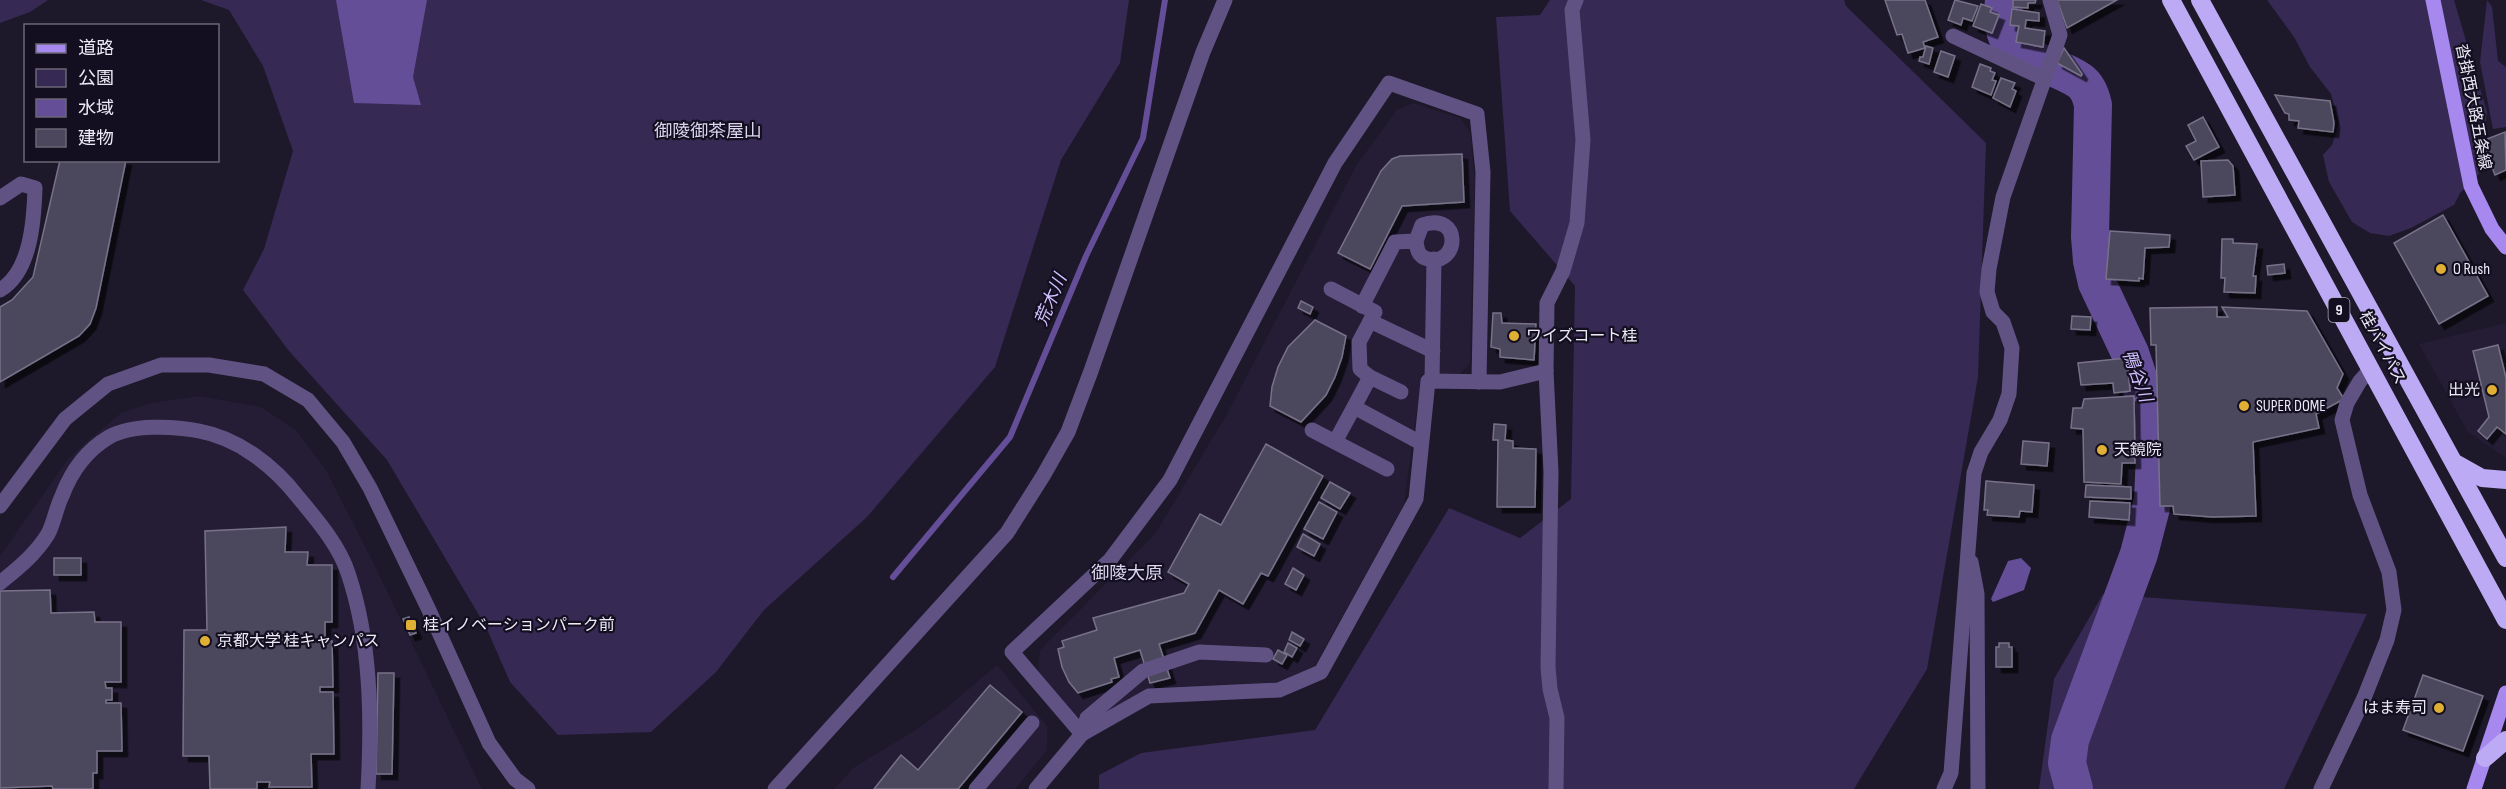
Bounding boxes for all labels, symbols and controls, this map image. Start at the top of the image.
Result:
legend [24,24,219,162]
text: 道路 [78,38,114,59]
street label: 沓掛西大路五条線 [2451,42,2495,172]
text: 公園 [78,68,114,89]
text: 水域 [78,98,114,119]
district label: 御陵御茶屋山 [654,121,762,142]
text: 建物 [78,128,114,149]
place label: O Rush [2453,260,2490,279]
marker: O Rush [2434,262,2448,276]
water label: 荒木川 [1031,269,1072,329]
road number: 9 [2328,298,2350,322]
street label: 桂バイパス [2355,308,2409,388]
place label: ワイズコート桂 [1526,327,1638,346]
marker: ワイズコート桂 [1507,329,1521,343]
water label: 鴨谷川 [2118,347,2157,407]
place label: 出光 [2448,381,2480,400]
marker: 出光 [2485,383,2499,397]
place label: SUPER DOME [2256,397,2326,416]
marker: SUPER DOME [2237,399,2251,413]
place label: 天鏡院 [2114,441,2162,460]
marker: 天鏡院 [2095,443,2109,457]
district label: 御陵大原 [1091,563,1163,584]
place label: 桂イノベーションパーク前 [423,616,615,635]
marker: 桂イノベーションパーク前 [404,618,418,632]
place label: 京都大学 桂キャンパス [217,632,380,651]
marker: 京都大学 桂キャンパス [198,634,212,648]
place label: はま寿司 [2363,699,2427,718]
marker: はま寿司 [2432,701,2446,715]

